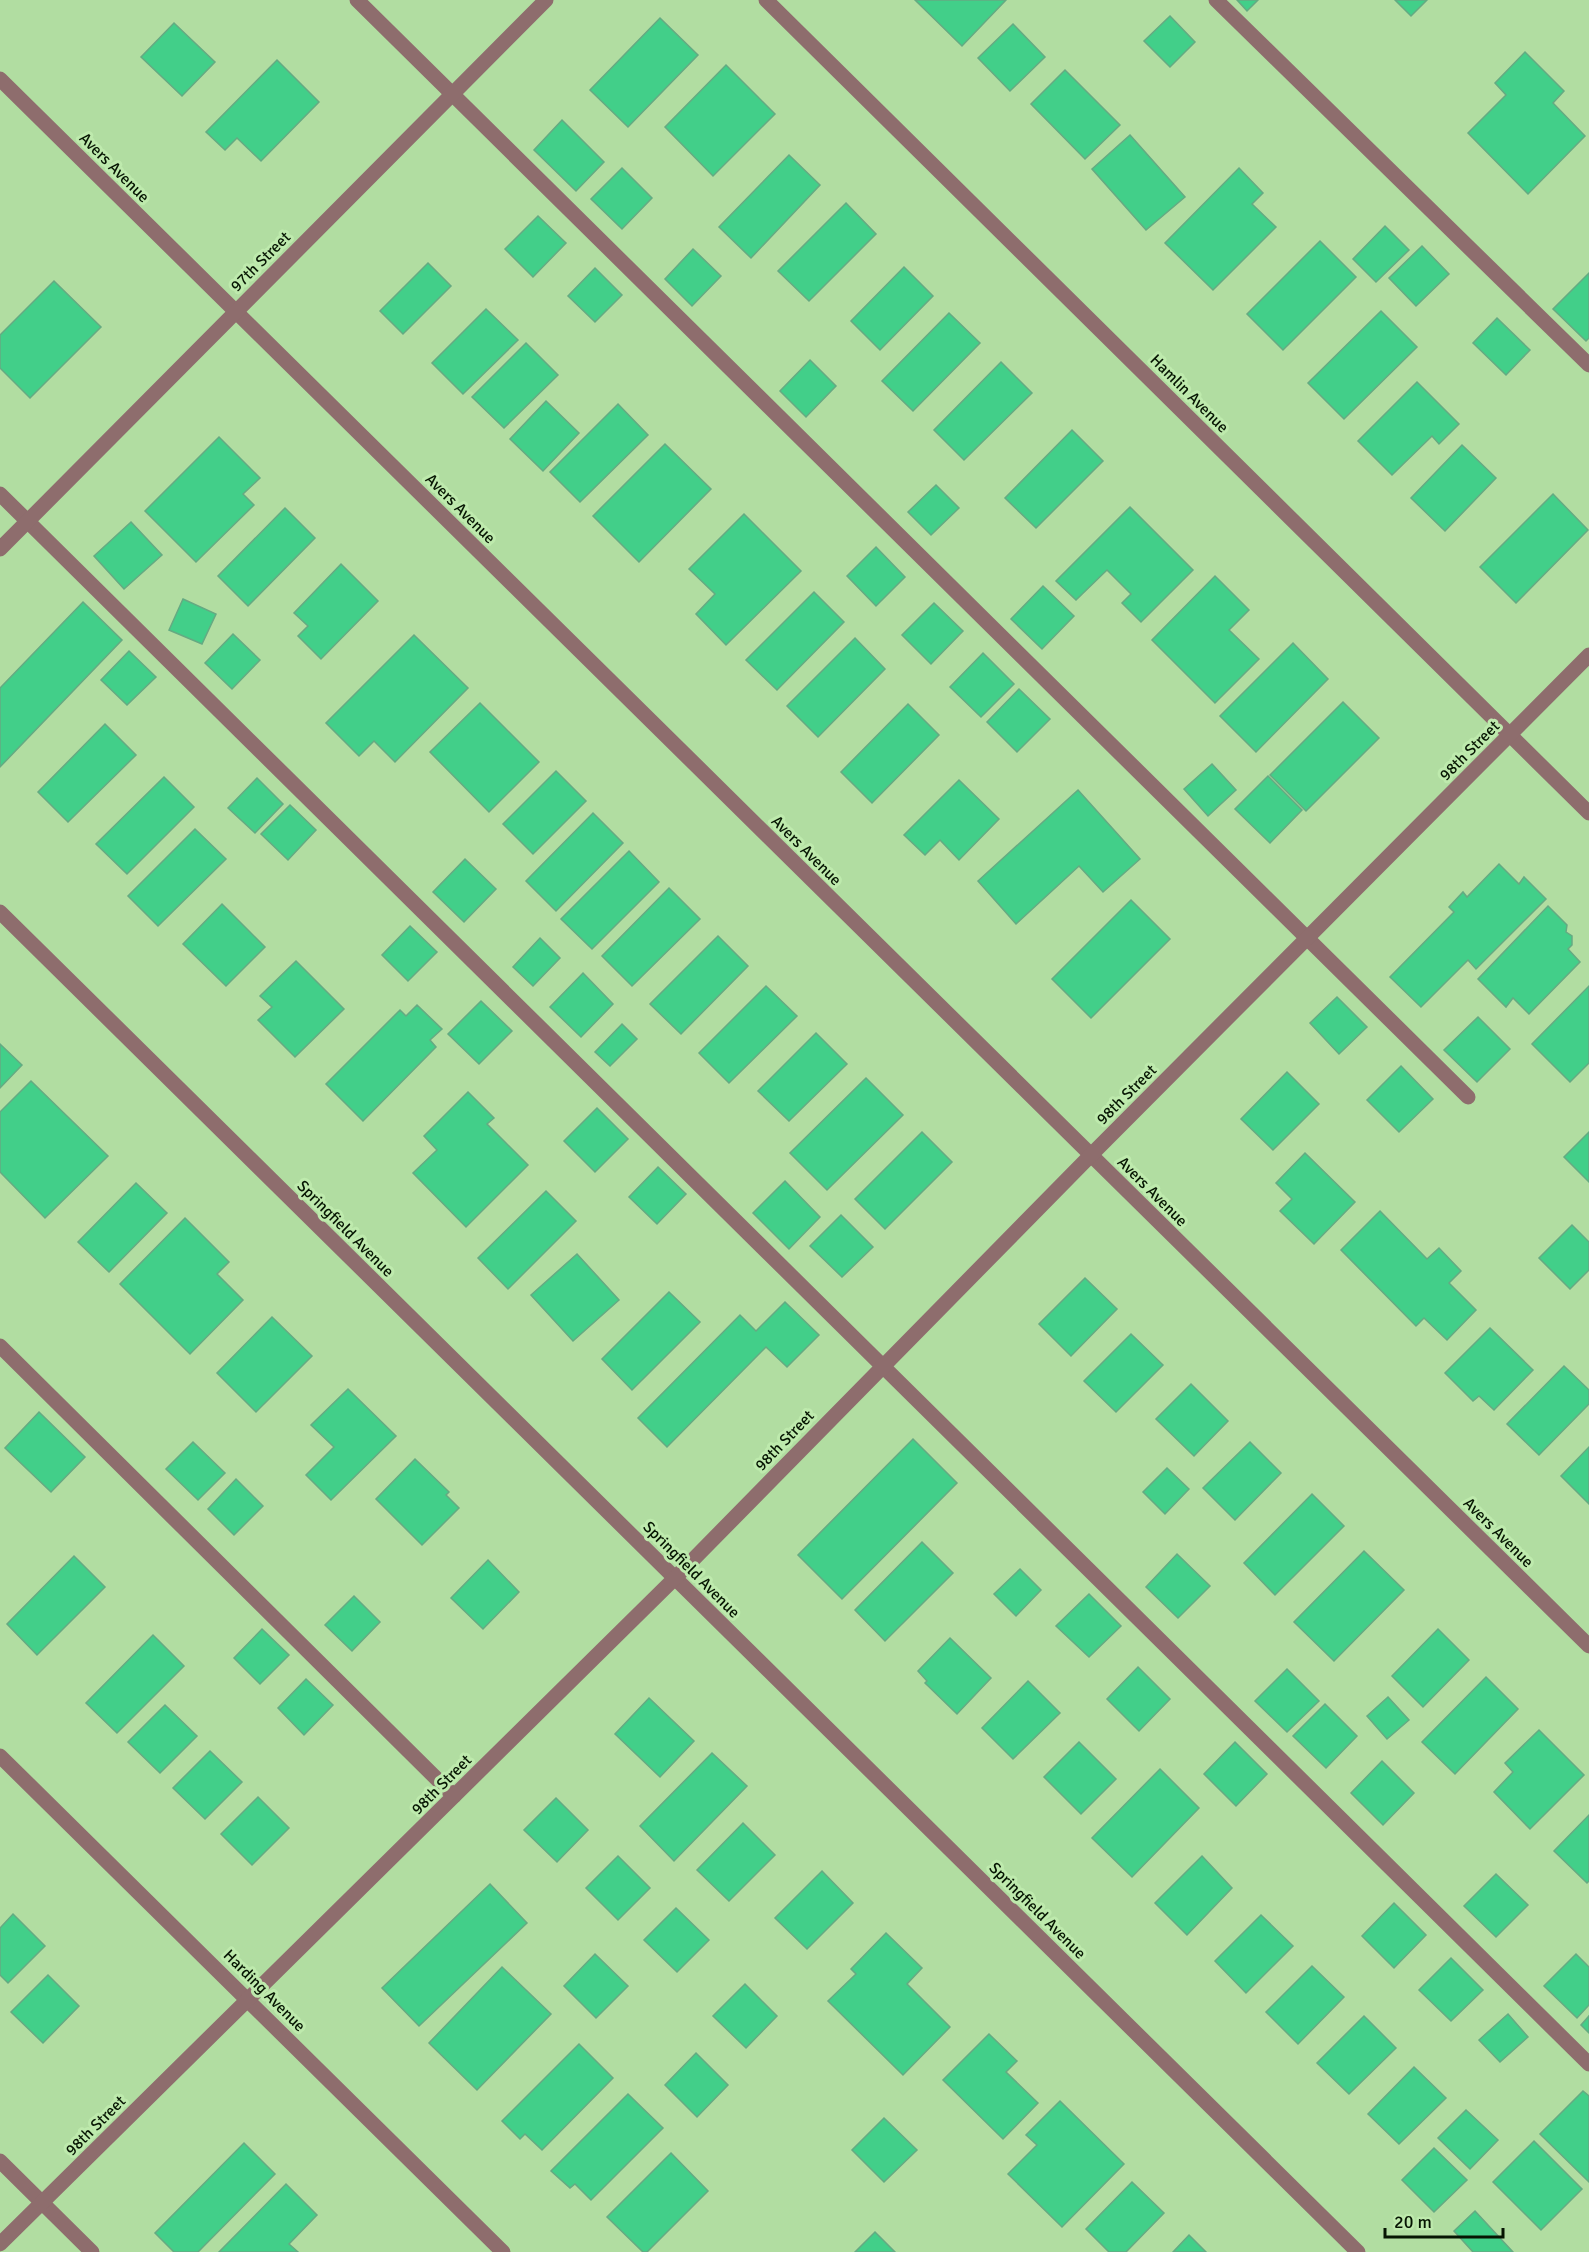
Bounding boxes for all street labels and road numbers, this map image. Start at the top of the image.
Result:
street label: Avers Avenue [75,128,154,207]
street label: 97th Street [226,227,295,296]
street label: Hamlin Avenue [1146,350,1233,437]
street label: Avers Avenue [421,469,500,548]
street label: 98th Street [1435,716,1504,785]
street label: Avers Avenue [767,811,846,890]
street label: 98th Street [1092,1060,1161,1129]
street label: Avers Avenue [1113,1152,1192,1231]
street label: Springfield Avenue [293,1176,398,1281]
street label: 98th Street [751,1406,819,1475]
street label: Avers Avenue [1459,1493,1538,1572]
street label: Springfield Avenue [639,1517,744,1622]
street label: 98th Street [407,1750,476,1819]
street label: Springfield Avenue [985,1858,1090,1963]
street label: Harding Avenue [219,1945,310,2036]
street label: 98th Street [61,2091,130,2160]

